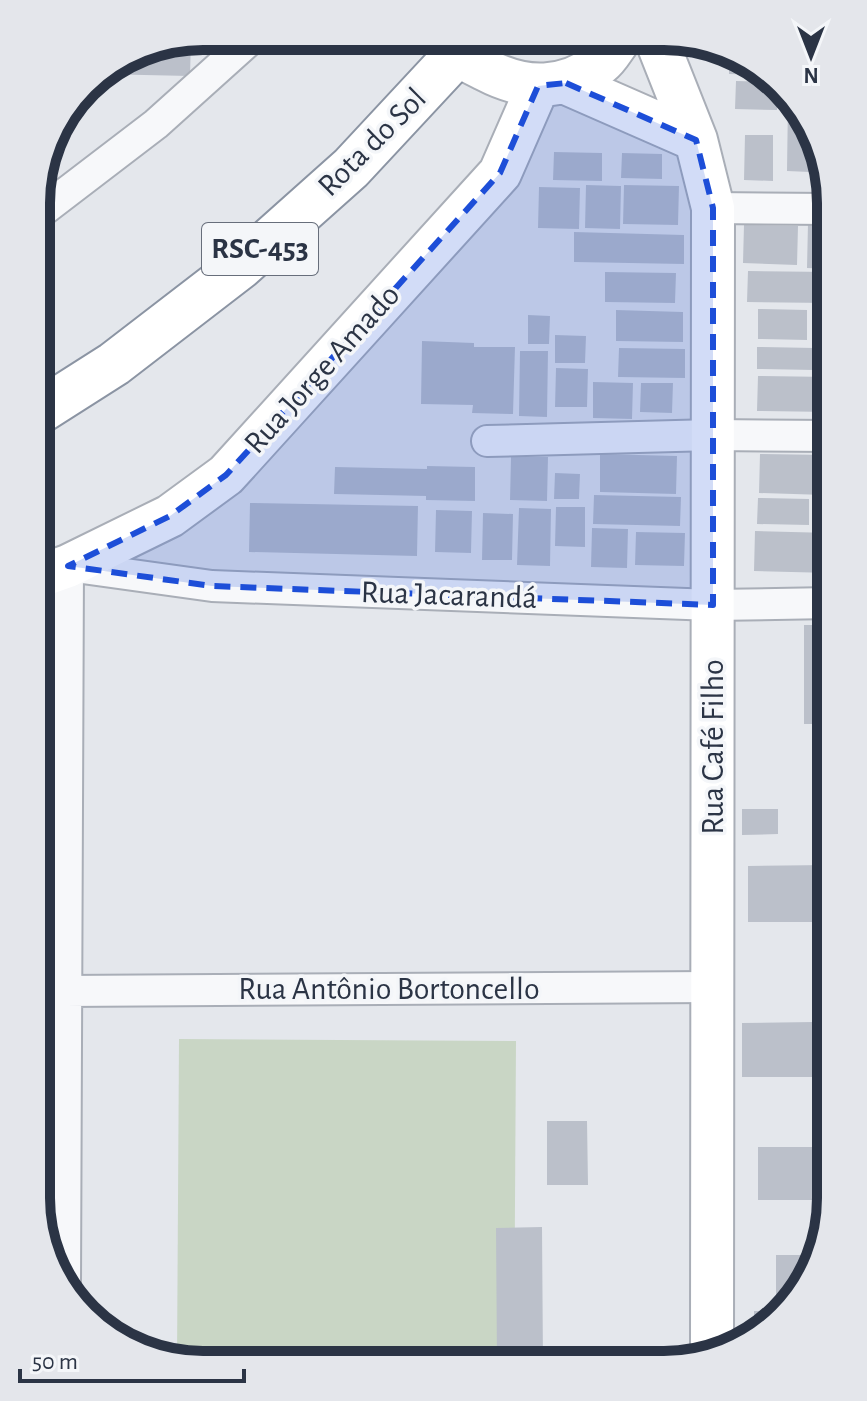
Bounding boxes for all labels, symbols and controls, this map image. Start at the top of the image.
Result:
north arrow [771,16,851,96]
text: N [803,64,819,86]
street label: Rota do Sol [312,82,432,202]
road number: RSC-453 [202,223,318,275]
street label: Rua Jorge Amado [238,278,406,460]
street label: Rua Jacarandá [360,576,538,614]
street label: Rua Café Filho [697,659,729,835]
street label: Rua Antônio Bortoncello [238,973,540,1005]
scale bar [20,1333,244,1383]
text: 50 m [32,1350,78,1374]

